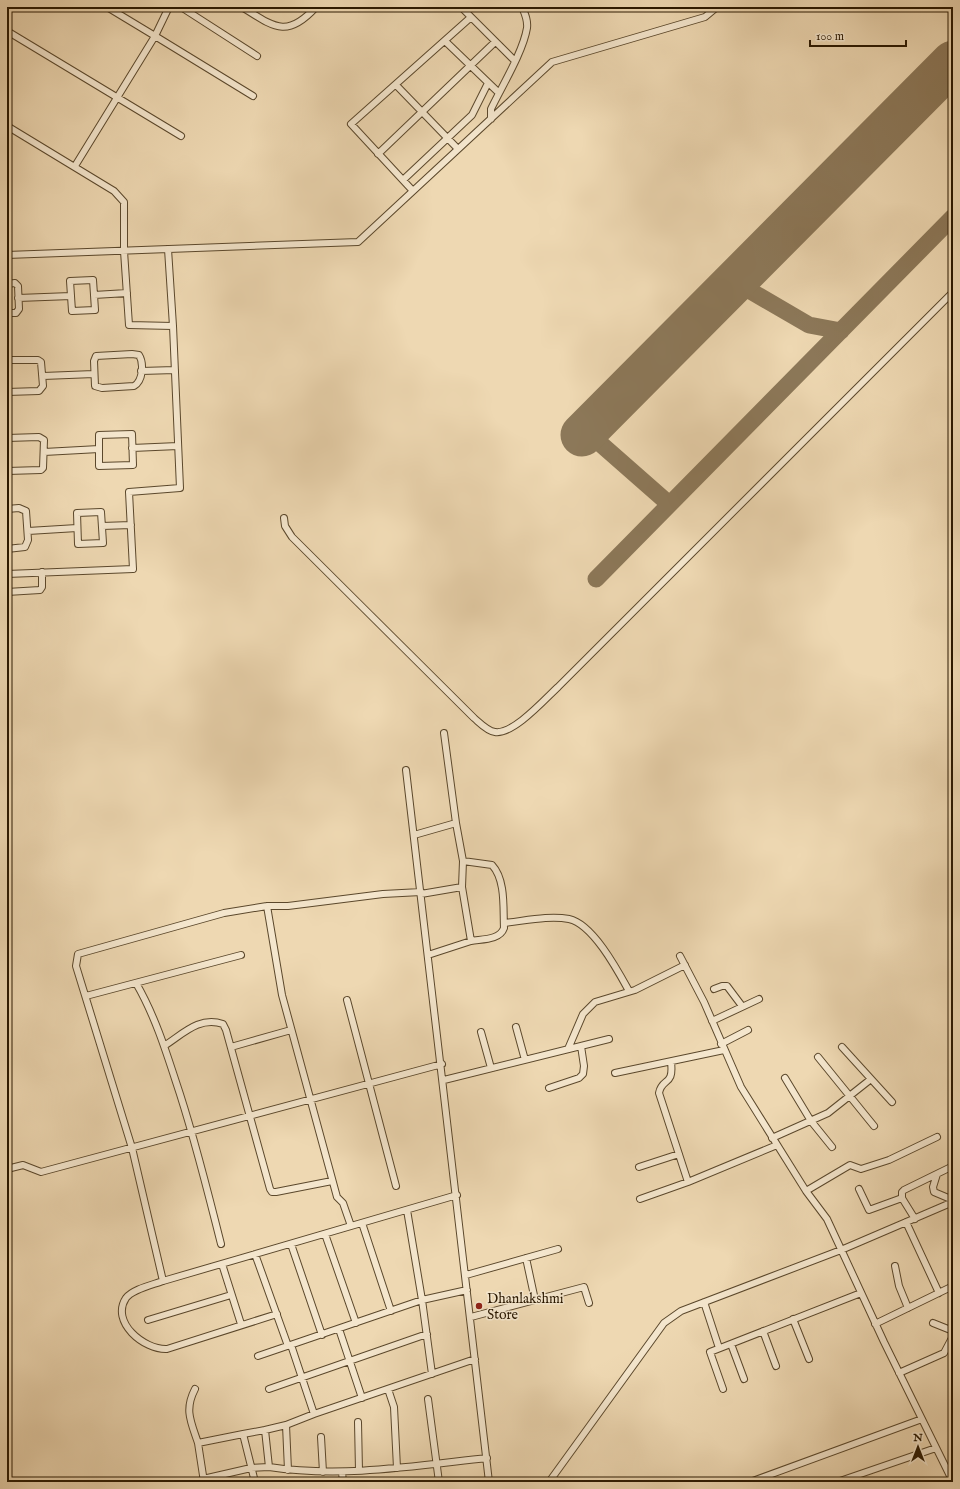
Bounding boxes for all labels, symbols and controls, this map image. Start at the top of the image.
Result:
scale bar [810,22,906,48]
text: 100 m [816,29,844,44]
place label: Dhanlakshmi Store [487,1290,564,1324]
marker: Dhanlakshmi Store [474,1301,484,1311]
north arrow [898,1427,938,1467]
text: N [912,1431,923,1445]

